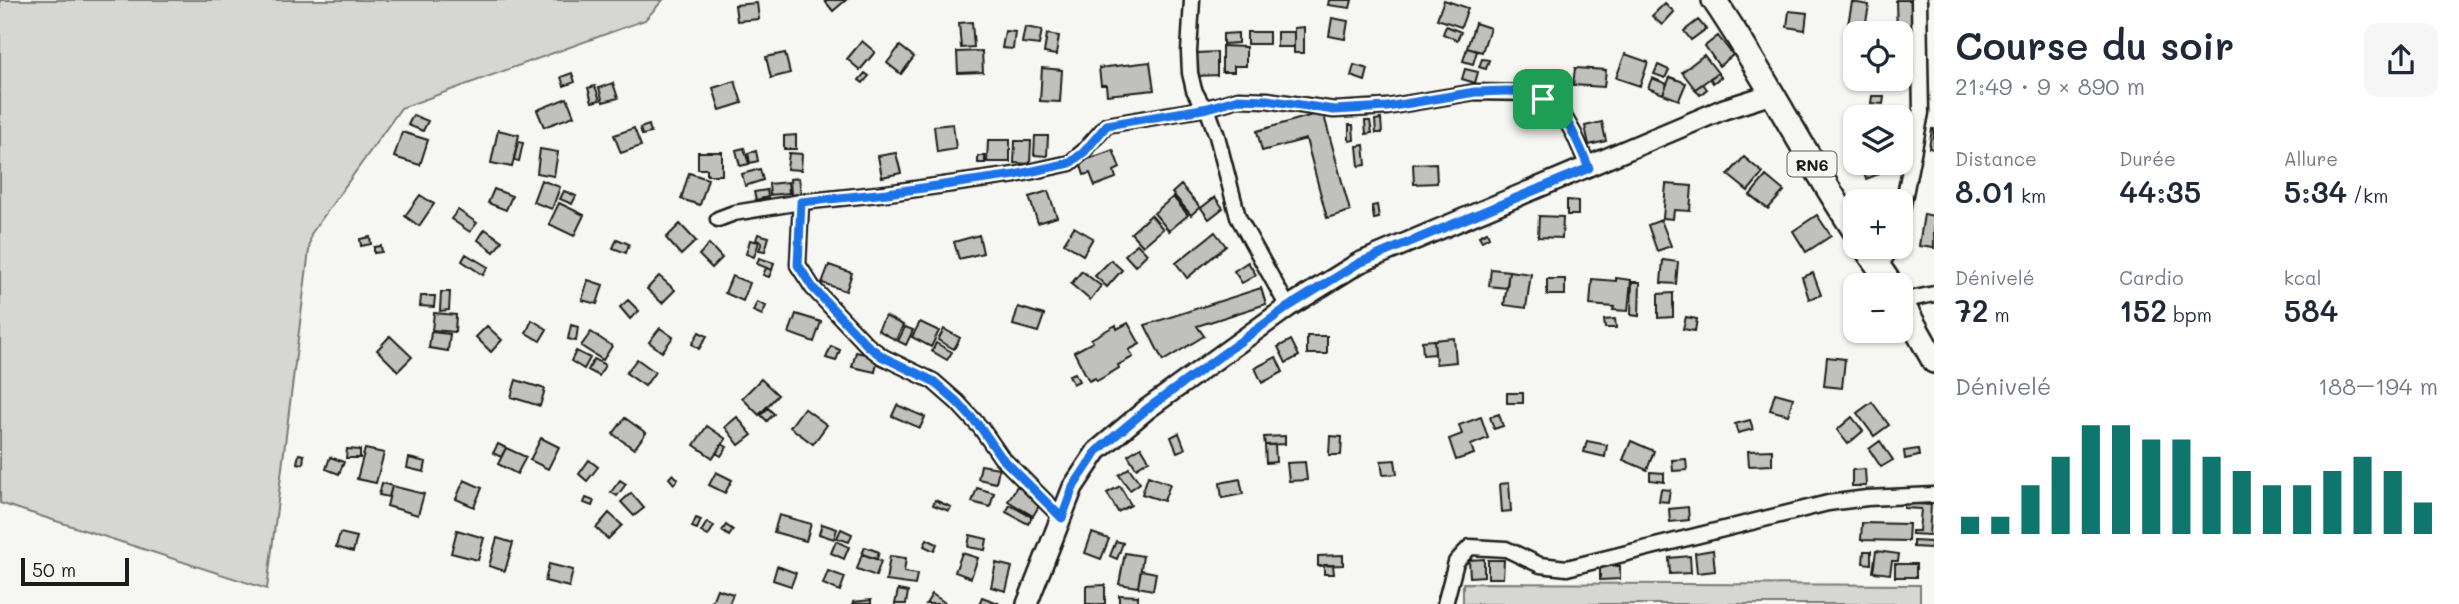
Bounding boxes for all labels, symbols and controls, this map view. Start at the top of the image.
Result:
text: Course du soir [1955,20,2234,70]
map controls [1843,21,1913,343]
button: locate [1843,21,1913,91]
button: share [2364,23,2438,97]
pin [1513,69,1573,129]
text: 21:49 · 9 × 890 m [1955,71,2145,101]
icon: arrive [1524,80,1562,118]
button: layers [1843,105,1913,175]
text: Distance [1955,146,2037,171]
text: Durée [2119,146,2176,171]
text: Allure [2284,146,2338,171]
road number: RN6 [1787,152,1836,176]
text: 8.01 [1955,171,2015,211]
text: 44:35 [2119,171,2201,211]
text: 5:34 [2284,171,2347,211]
text: km [2015,183,2046,208]
text: /km [2347,183,2388,208]
button: + [1843,189,1913,259]
text: Dénivelé [1955,265,2035,290]
text: Cardio [2119,265,2183,290]
text: kcal [2284,265,2322,290]
button: − [1843,273,1913,343]
text: 72 [1955,290,1988,330]
text: 152 [2119,290,2167,330]
text: 584 [2284,290,2338,330]
text: m [1988,302,2010,327]
text: bpm [2167,302,2212,327]
text: Dénivelé [1955,371,2051,401]
text: 188–194 m [2318,371,2438,401]
scale bar [21,555,130,587]
text: 50 m [32,557,76,582]

